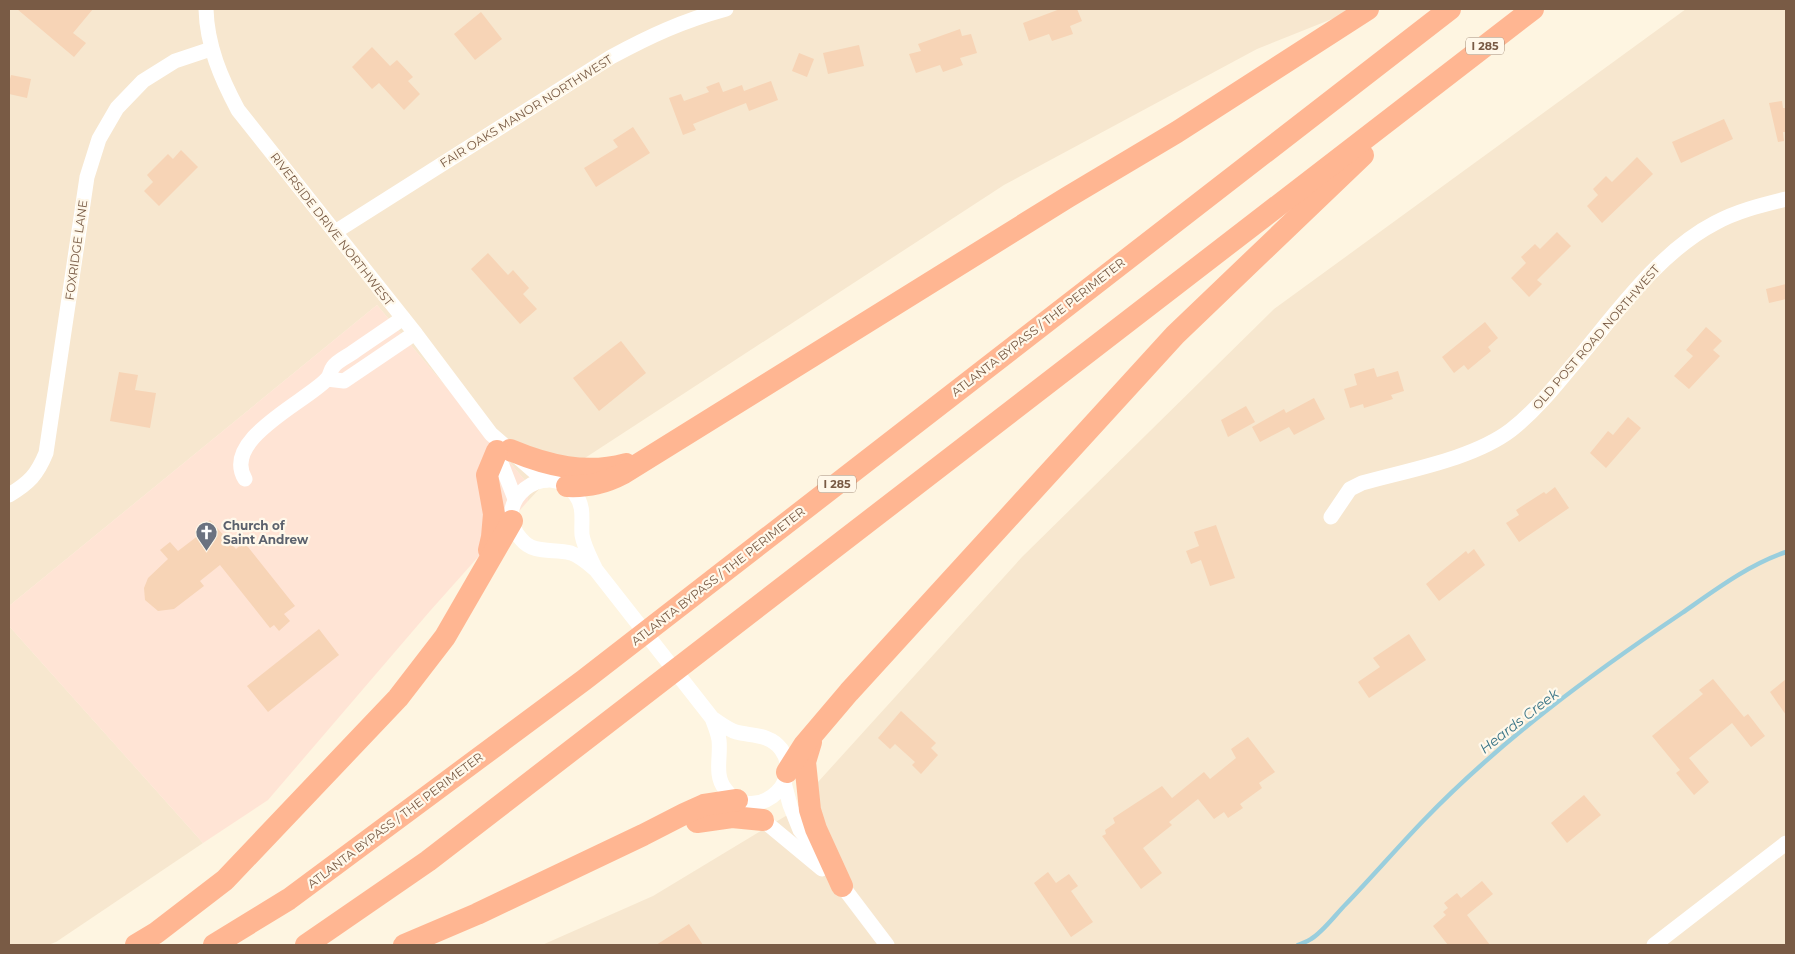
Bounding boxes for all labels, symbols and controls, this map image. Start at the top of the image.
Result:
road number: I 285 [1466,37,1504,54]
street label: FAIR OAKS MANOR NORTHWEST [437,51,615,171]
street label: RIVERSIDE DRIVE NORTHWEST [267,149,397,309]
street label: FOXRIDGE LANE [62,199,90,301]
street label: ATLANTA BYPASS / THE PERIMETER [948,254,1128,399]
street label: OLD POST ROAD NORTHWEST [1529,262,1663,412]
road number: I 285 [818,476,856,492]
street label: ATLANTA BYPASS / THE PERIMETER [628,503,808,648]
place label: Church of Saint Andrew [223,518,309,547]
church icon: Church of Saint Andrew [195,520,219,551]
water label: Heards Creek [1476,684,1563,757]
street label: ATLANTA BYPASS / THE PERIMETER [304,749,486,891]

